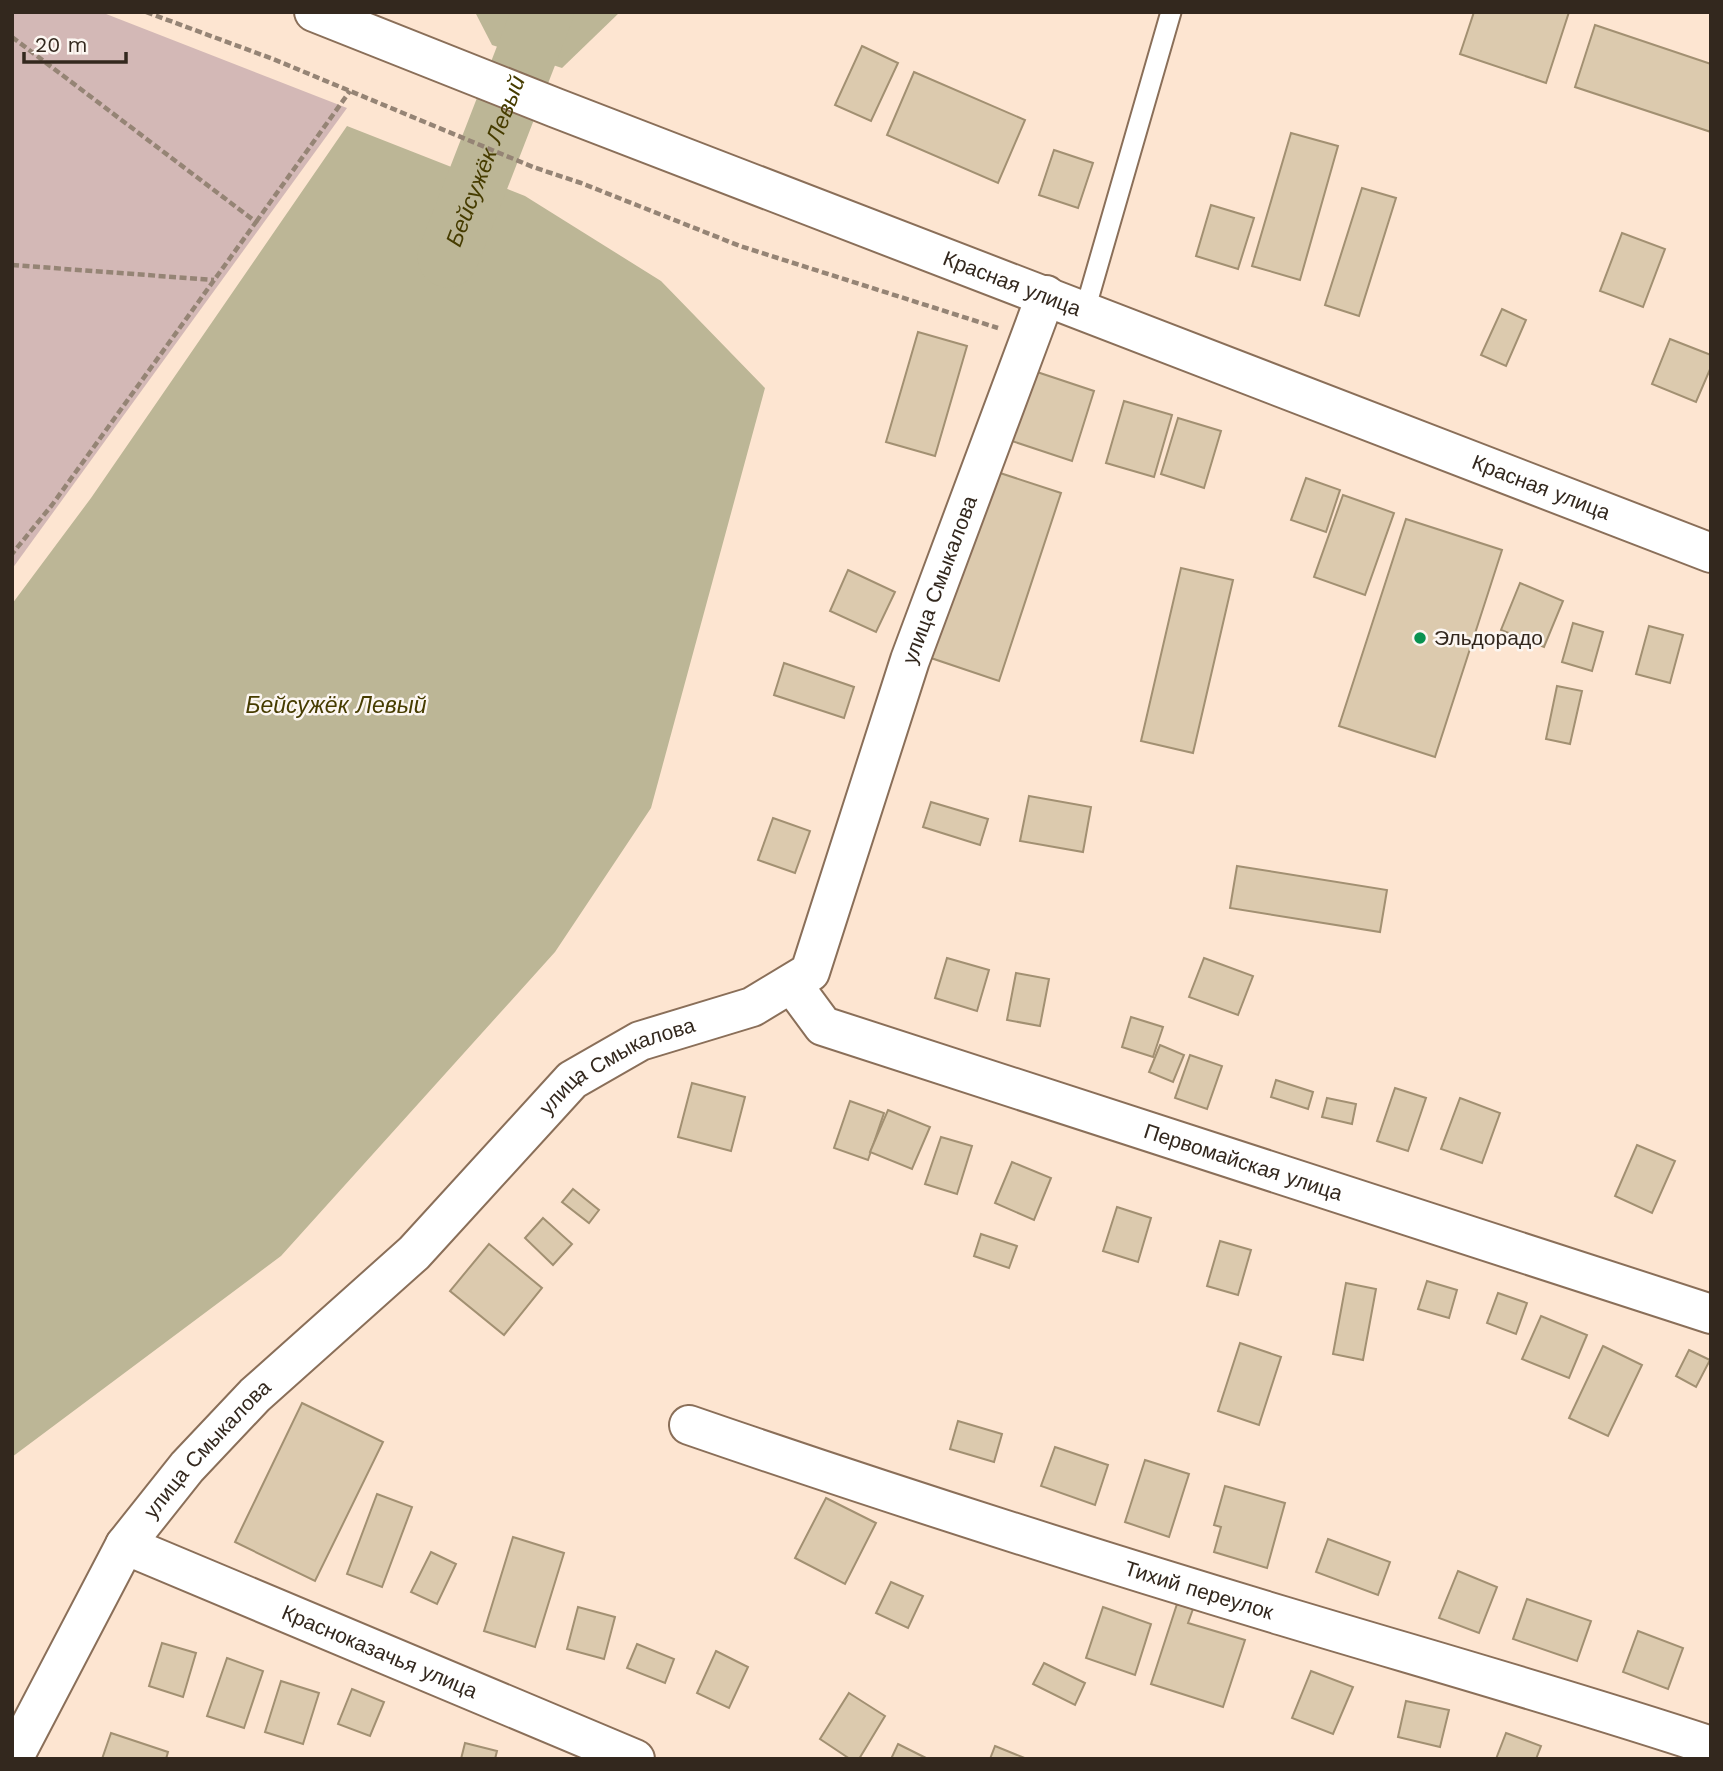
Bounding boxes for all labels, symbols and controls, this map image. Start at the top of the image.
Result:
scale bar [24,21,126,65]
text: 20 m [35,32,87,57]
water label: Бейсужёк Левый [440,72,531,250]
street label: Красная улица [940,245,1085,321]
street label: Красная улица [1469,449,1614,525]
street label: улица Смыкалова [897,492,982,667]
place label: Эльдорадо [1434,625,1543,650]
marker: Эльдорадо [1412,630,1428,646]
water label: Бейсужёк Левый [245,692,427,719]
street label: улица Смыкалова [534,1012,698,1120]
street label: Первомайская улица [1141,1118,1346,1206]
street label: улица Смыкалова [138,1374,276,1523]
street label: Тихий переулок [1121,1555,1277,1625]
street label: Красноказачья улица [278,1599,481,1704]

